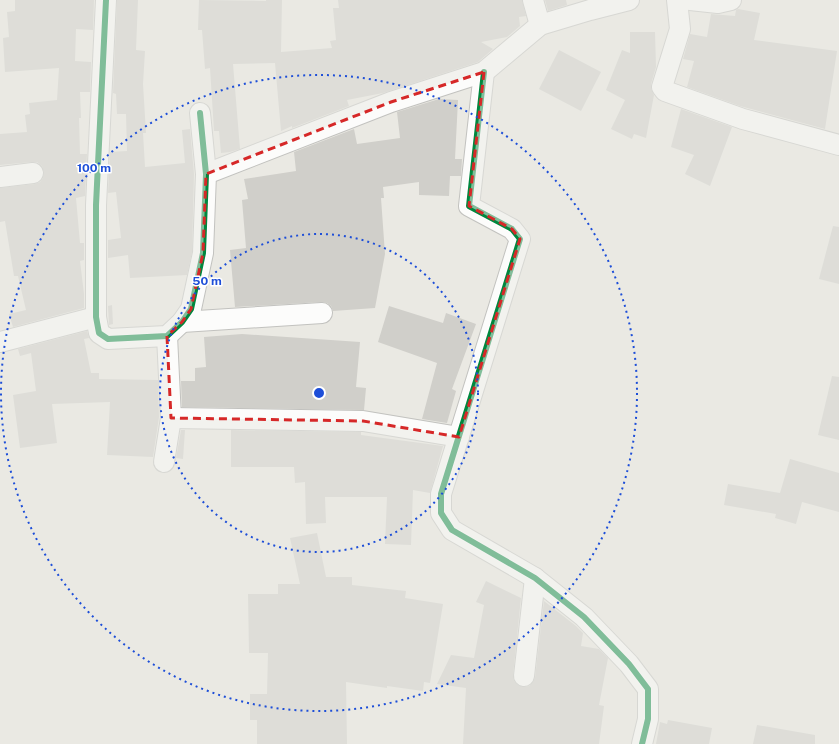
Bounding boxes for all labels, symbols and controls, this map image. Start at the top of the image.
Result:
text: 100 m [77,161,111,175]
text: 50 m [192,274,222,288]
centre of rings [312,386,326,400]

